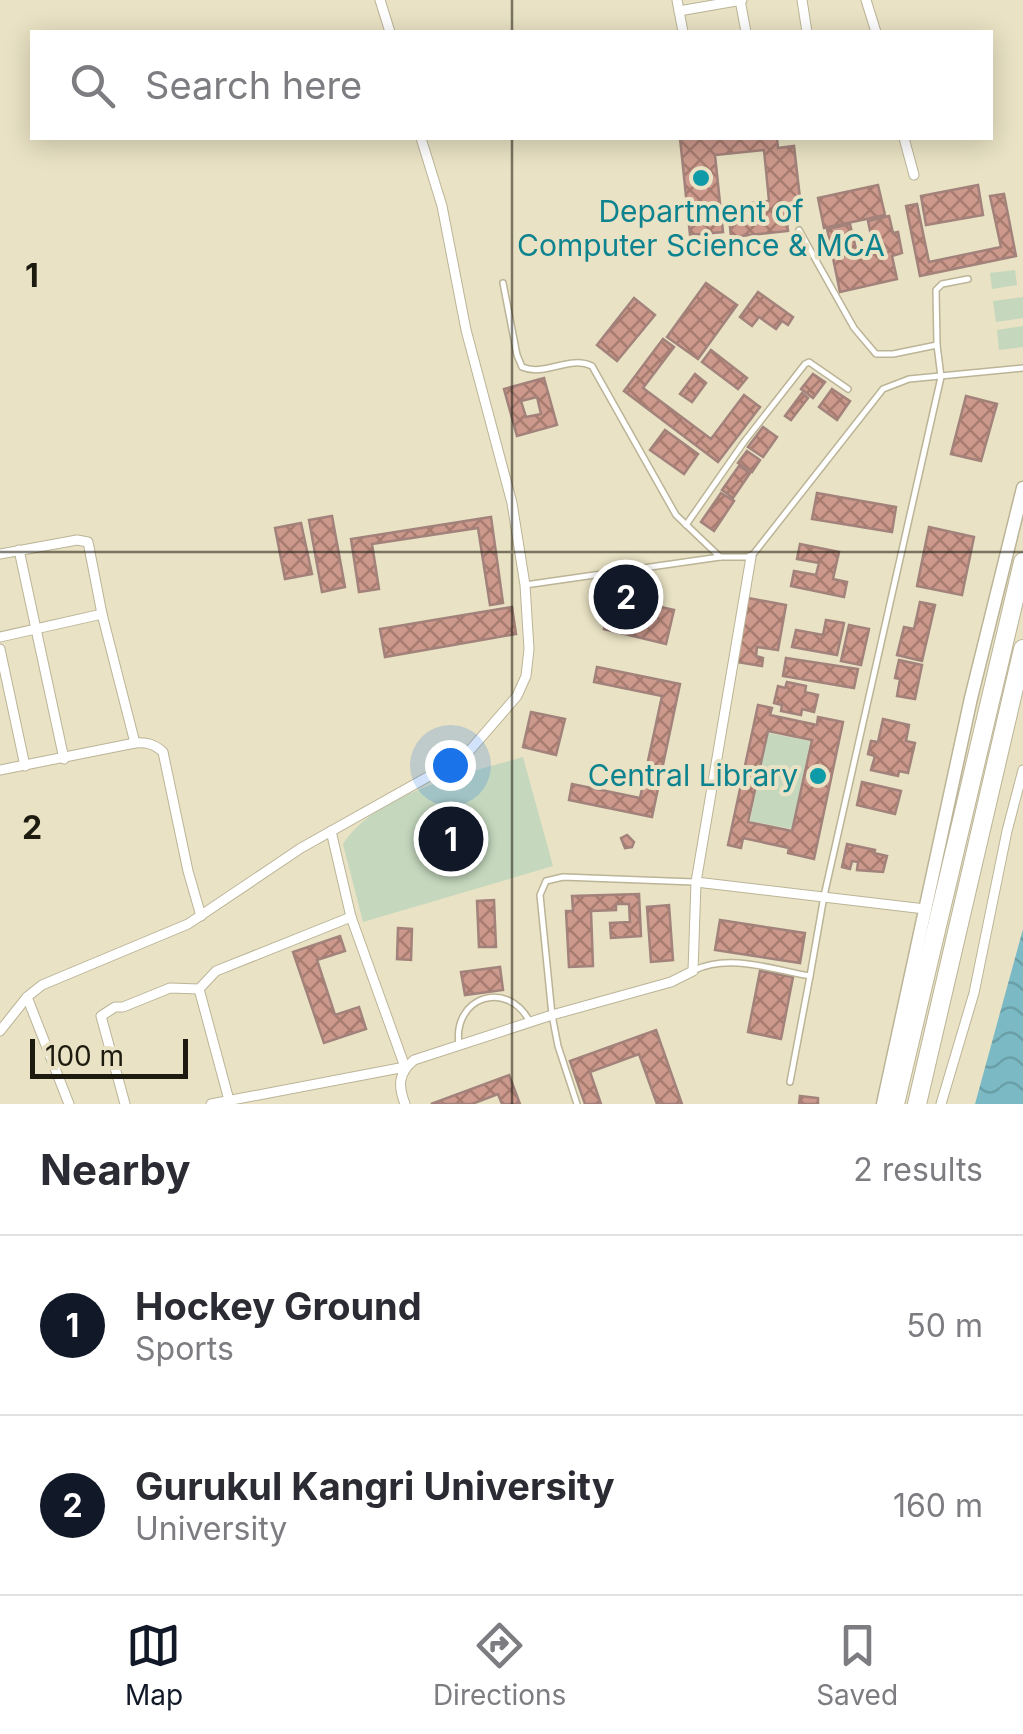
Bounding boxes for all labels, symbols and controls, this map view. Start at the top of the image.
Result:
search box [30,30,993,140]
icon: search [65,58,120,113]
text: Search here [145,62,362,108]
marker: Department of Computer Science & MCA [690,167,712,189]
place label: Department of Computer Science & MCA [517,193,885,263]
text: 1 [25,256,39,295]
pin: 2 [594,560,658,634]
your location [425,740,476,791]
place label: Central Library [588,757,798,793]
marker: Central Library [807,765,829,787]
pin: 1 [418,802,484,876]
text: 2 [22,808,42,847]
scale bar [30,1034,188,1078]
text: 100 m [45,1039,124,1073]
text: Nearby [40,1144,191,1195]
text: 2 results [853,1150,983,1189]
text: Hockey Ground [135,1283,422,1329]
text: 1 [66,1306,79,1345]
text: 50 m [906,1306,983,1345]
text: Sports [135,1329,234,1368]
text: Gurukul Kangri University [135,1463,615,1509]
text: 2 [62,1486,83,1525]
text: 160 m [893,1486,983,1525]
text: University [135,1509,287,1548]
tab: Map [125,1618,183,1712]
tab: Directions [433,1618,566,1712]
tab: Saved [816,1618,898,1712]

